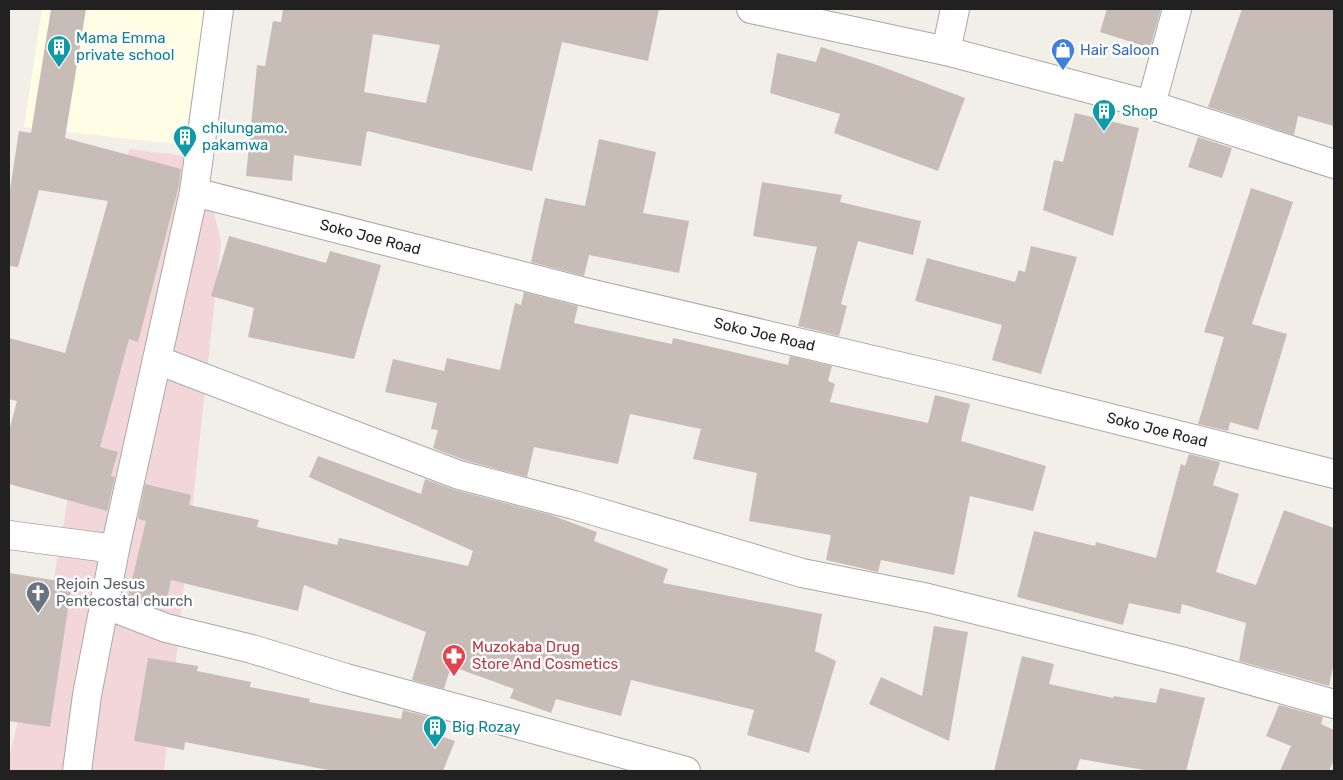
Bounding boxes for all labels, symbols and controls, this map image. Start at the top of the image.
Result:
place label: Mama Emma private school [76,29,174,64]
building icon: Mama Emma private school [46,34,72,68]
shop icon: Hair Saloon [1050,37,1076,71]
place label: Hair Saloon [1080,41,1159,59]
building icon: Shop [1091,98,1117,132]
place label: Shop [1122,102,1158,120]
place label: chilungamo. pakamwa [202,119,288,154]
building icon: chilungamo. pakamwa [172,124,198,158]
street label: Soko Joe Road [318,216,423,259]
street label: Soko Joe Road [712,314,817,355]
street label: Soko Joe Road [1105,408,1209,451]
place label: Rejoin Jesus Pentecostal church [56,575,193,610]
church icon: Rejoin Jesus Pentecostal church [25,580,51,614]
place label: Muzokaba Drug Store And Cosmetics [472,638,618,673]
pharmacy icon: Muzokaba Drug Store And Cosmetics [441,643,467,677]
building icon: Big Rozay [422,714,448,748]
place label: Big Rozay [452,718,521,736]

